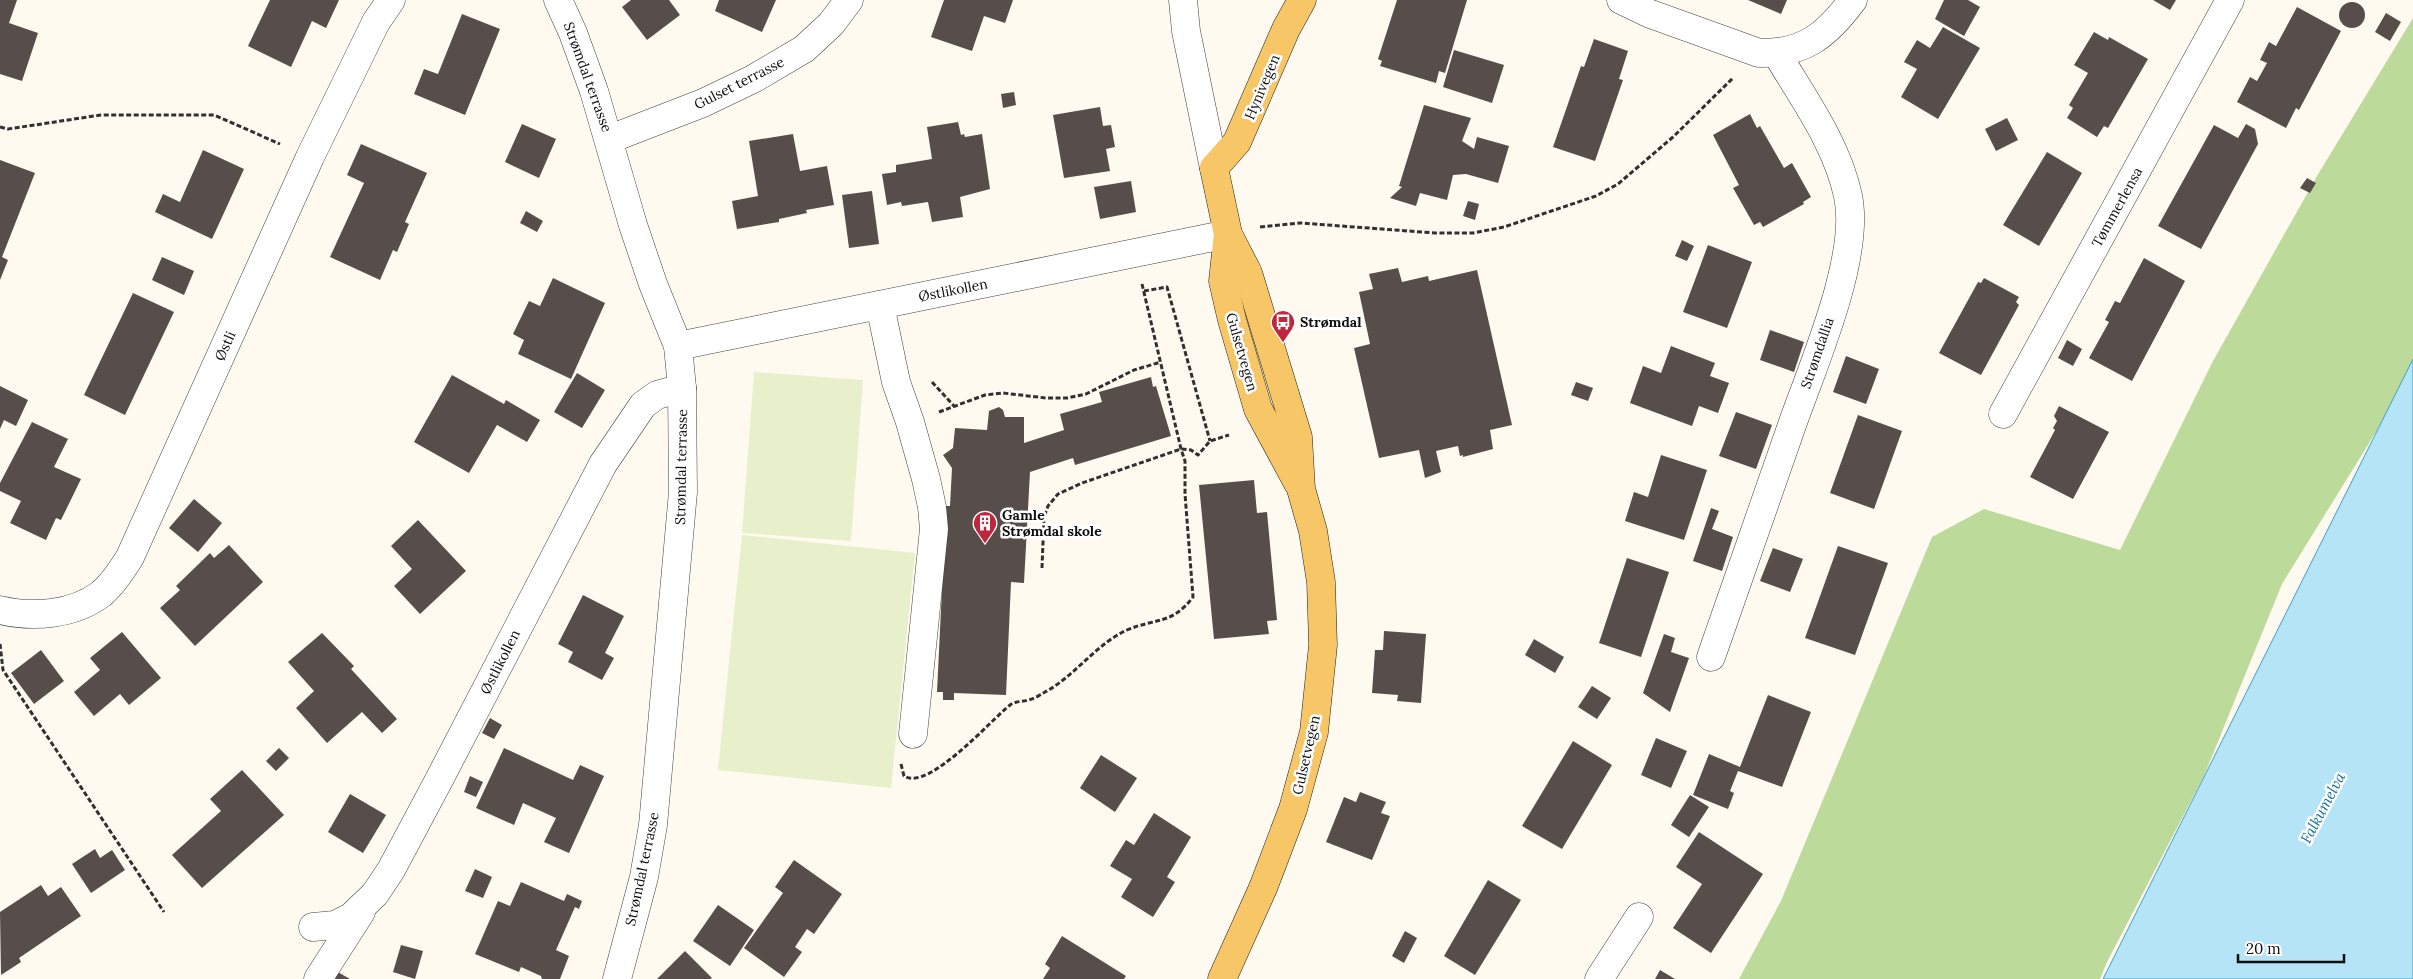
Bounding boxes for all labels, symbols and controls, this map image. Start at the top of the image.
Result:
street label: Strømdal terrasse [560,19,616,135]
street label: Hynivegen [1240,51,1284,122]
street label: Gulset terrasse [691,52,787,113]
street label: Tømmerlensa [2088,164,2146,250]
street label: Østlikollen [917,274,990,306]
bus stop icon: Strømdal [1270,309,1296,343]
street label: Gulsetvegen [1222,311,1262,394]
place label: Strømdal [1300,313,1362,331]
street label: Strømdallia [1796,315,1838,391]
street label: Østli [211,328,240,364]
street label: Strømdal terrasse [671,409,691,525]
place label: Gamle Strømdal skole [1002,506,1102,540]
building icon: Gamle Strømdal skole [972,510,998,544]
street label: Østlikollen [476,626,524,697]
street label: Gulsetvegen [1288,713,1324,796]
water label: Falkumelva [2296,768,2349,846]
street label: Strømdal terrasse [621,810,663,928]
scale bar [2238,932,2344,964]
text: 20 m [2246,939,2281,958]

